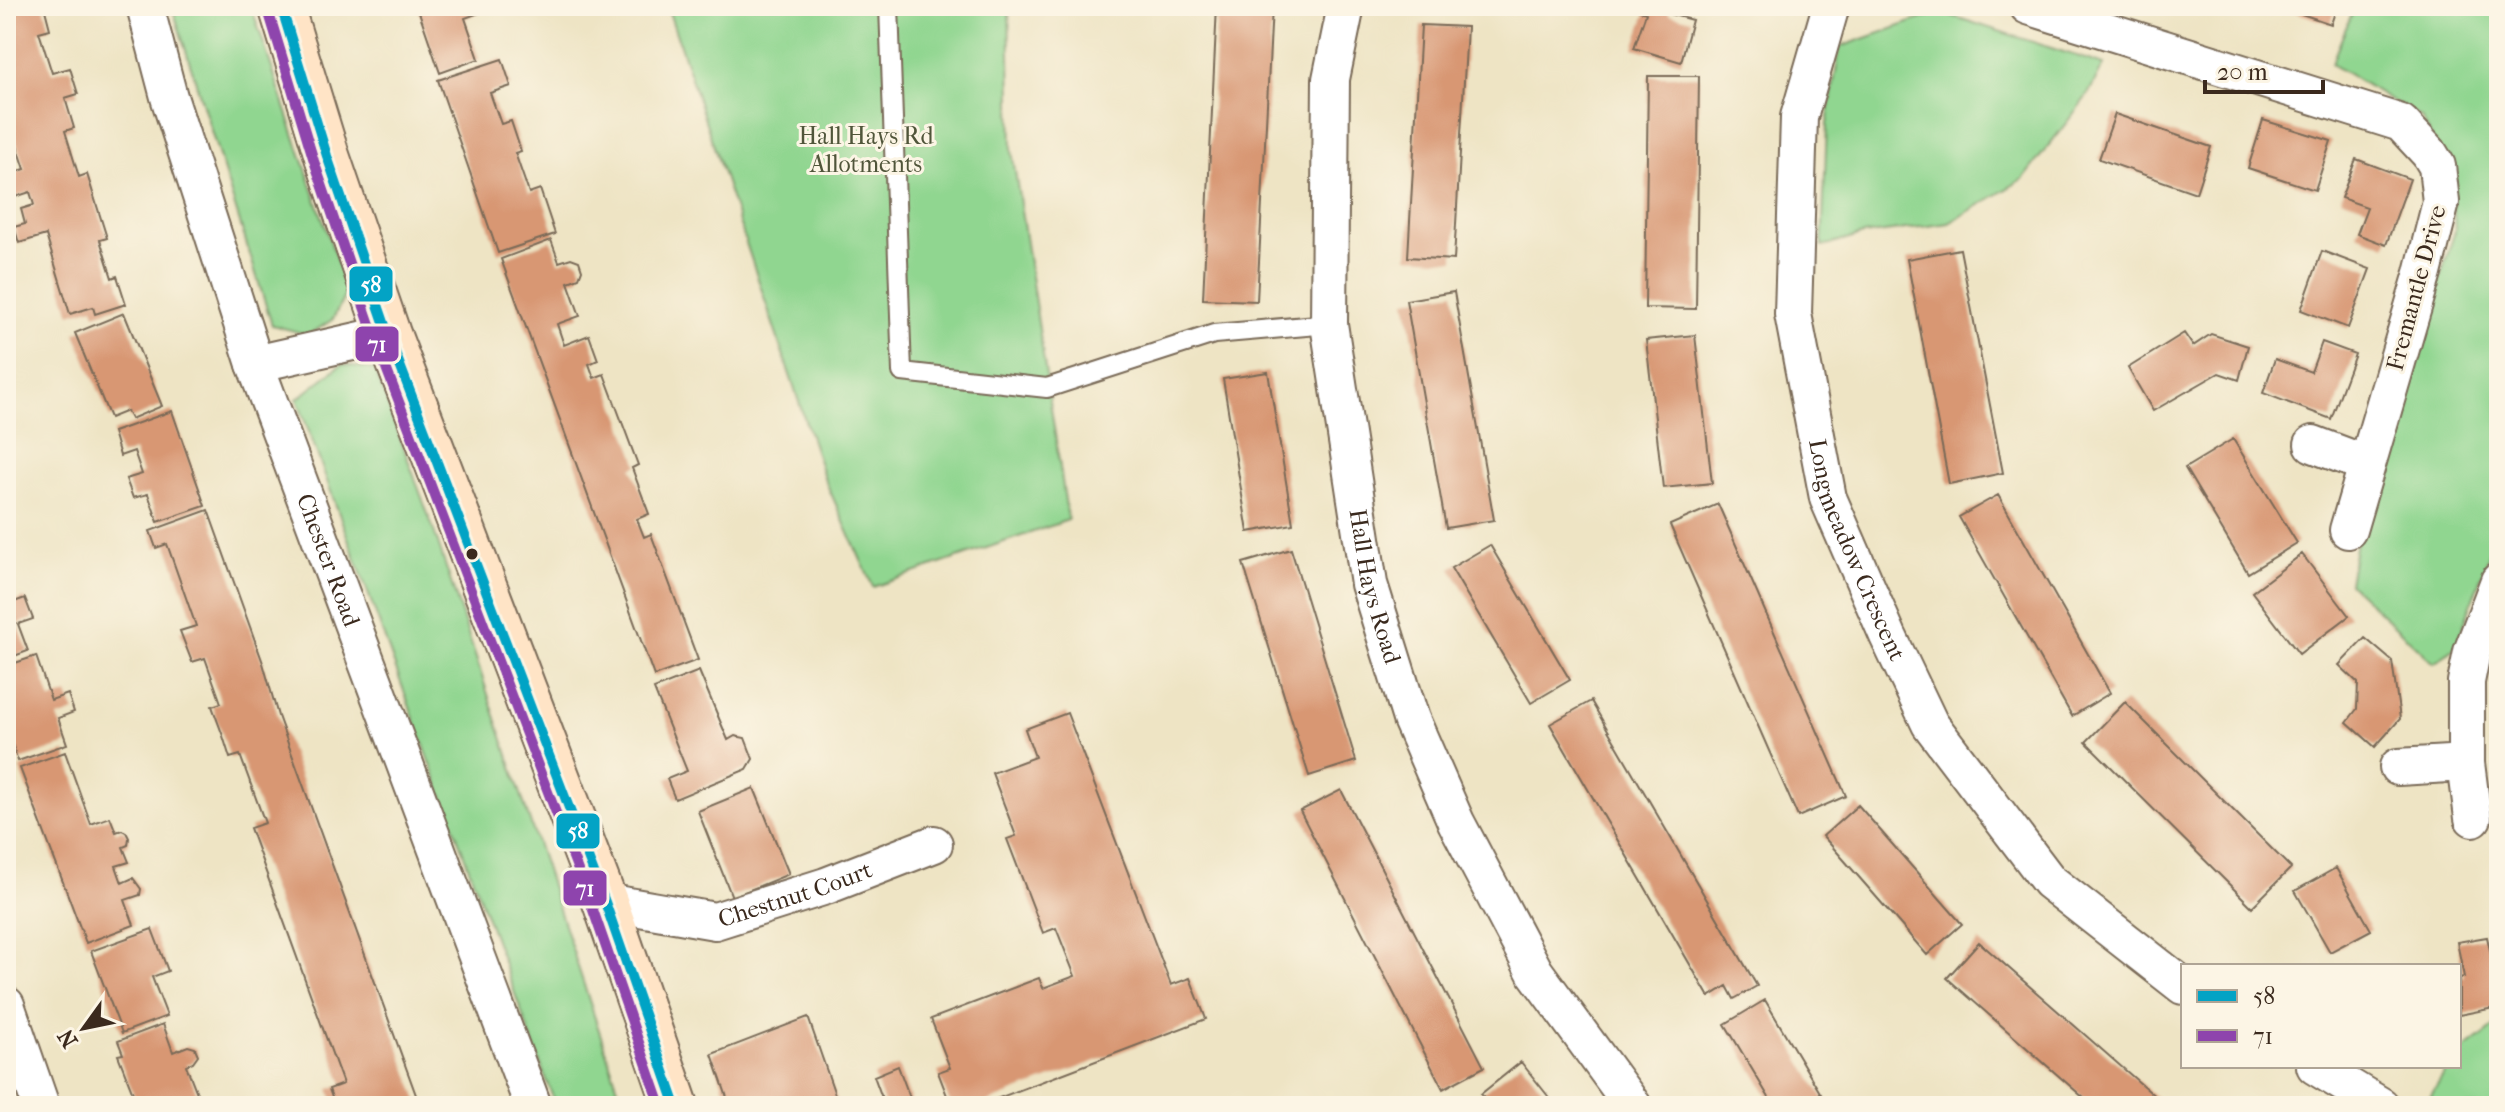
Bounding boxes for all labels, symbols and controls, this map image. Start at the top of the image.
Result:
scale bar [2205,44,2323,94]
text: 20 m [2217,58,2268,86]
park label: Hall Hays Rd Allotments [798,122,935,178]
street label: Fremantle Drive [2380,202,2452,374]
line badge: 58 [348,265,394,303]
text: 58 [361,272,381,298]
line badge: 71 [354,325,400,363]
text: 71 [367,332,386,358]
street label: Longmeadow Crescent [1803,437,1912,665]
street label: Chester Road [291,490,366,631]
street label: Hall Hays Road [1344,507,1407,668]
unlabelled marker [464,546,480,562]
line badge: 58 [555,812,601,850]
text: 58 [568,818,588,844]
street label: Chestnut Court [715,855,876,933]
line badge: 71 [562,869,608,907]
text: 71 [575,876,594,902]
legend [2181,964,2461,1068]
text: 58 [2253,982,2275,1010]
north arrow [44,988,124,1068]
text: 71 [2253,1022,2273,1050]
text: N [52,1024,84,1052]

